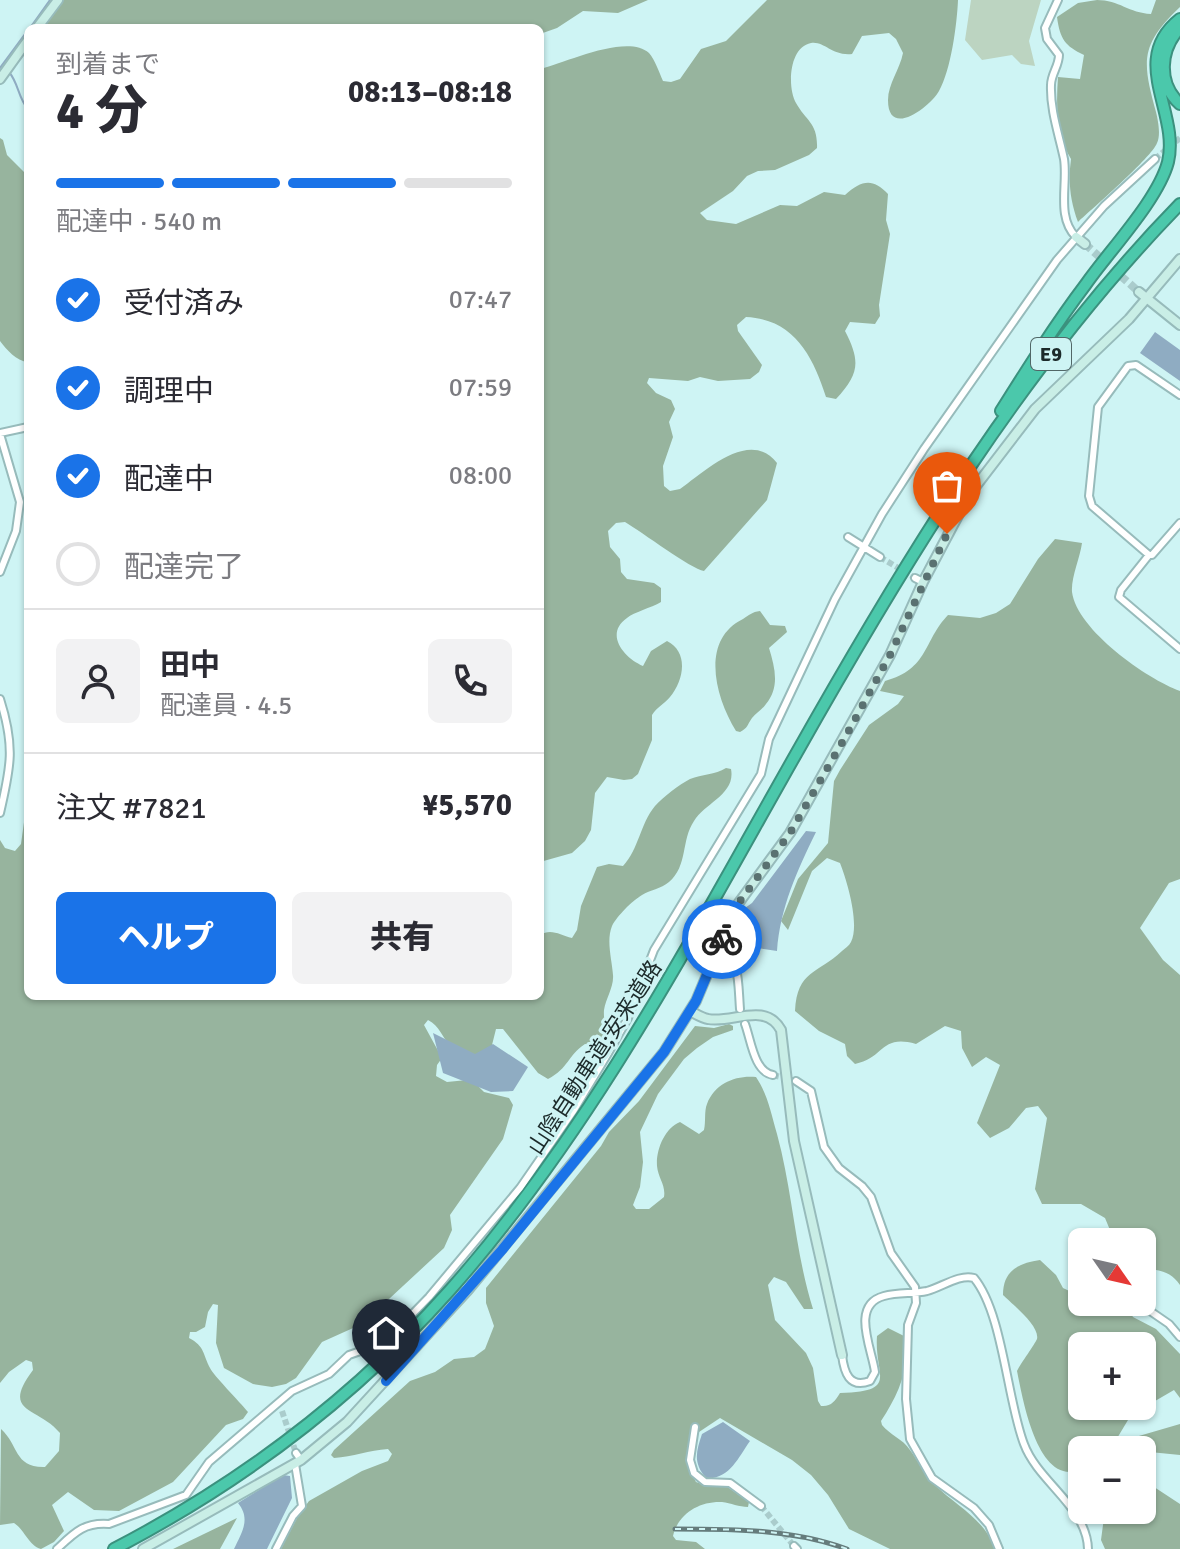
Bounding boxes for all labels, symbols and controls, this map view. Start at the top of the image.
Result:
text: 到着まで [56,49,160,81]
text: 08:13–08:18 [348,74,512,111]
text: 4 分 [56,79,148,143]
text: 配達中 · 540 m [56,206,222,238]
icon: check [56,278,100,322]
text: 07:47 [449,284,512,316]
text: 受付済み [124,285,244,322]
road number: E9 [1031,338,1071,370]
icon: check [56,366,100,410]
text: 07:59 [449,372,512,404]
text: 調理中 [124,373,214,410]
pin [913,452,981,534]
icon: check [56,454,100,498]
text: 08:00 [449,460,512,492]
text: 配達中 [124,461,214,498]
icon: bag [925,464,969,508]
text: 配達完了 [124,549,244,586]
button: person [56,639,140,723]
button: phone [428,639,512,723]
text: 田中 [160,647,220,684]
text: 配達員 · 4.5 [160,690,292,722]
text: ¥5,570 [422,787,512,824]
text: 注文 #7821 [56,790,207,827]
button: ヘルプ [56,892,276,984]
button: 共有 [292,892,512,984]
courier [682,899,762,979]
icon: bike [700,917,744,961]
street label: 山陰自動車道;安来道路 [522,955,667,1159]
north arrow [1068,1228,1156,1316]
map controls [1068,1228,1156,1524]
pin [352,1299,420,1381]
icon: home [364,1311,408,1355]
button: + [1068,1332,1156,1420]
button: − [1068,1436,1156,1524]

